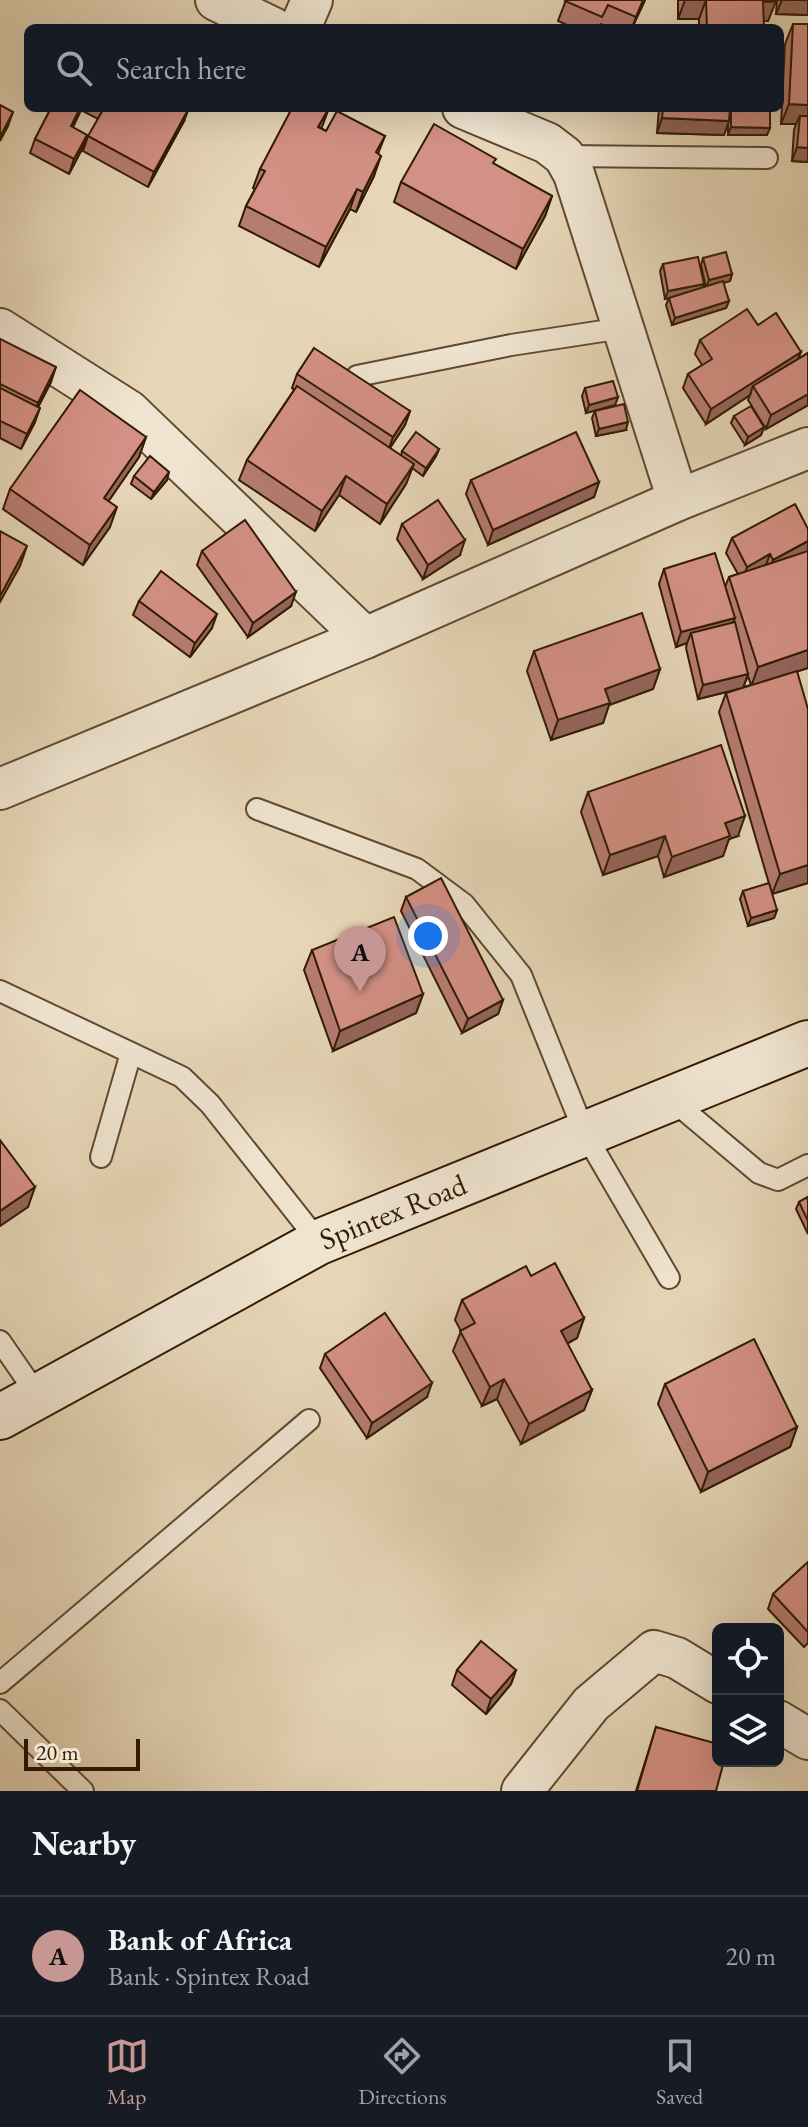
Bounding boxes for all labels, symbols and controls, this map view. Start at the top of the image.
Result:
search box [24,24,784,112]
icon: search [52,46,96,90]
text: Search here [116,49,246,88]
your location [408,916,448,956]
pin: A [334,926,386,992]
street label: Spintex Road [314,1164,473,1259]
map controls [712,1623,784,1767]
button: locate [712,1623,784,1695]
button: layers [712,1695,784,1767]
scale bar [24,1735,140,1771]
text: 20 m [36,1738,79,1767]
text: Nearby [32,1821,136,1865]
text: Bank of Africa [108,1920,292,1959]
text: A [49,1939,67,1973]
text: 20 m [726,1939,776,1973]
text: Bank · Spintex Road [108,1959,310,1993]
tab: Map [105,2034,149,2111]
tab: Directions [358,2034,447,2111]
tab: Saved [656,2034,703,2111]

